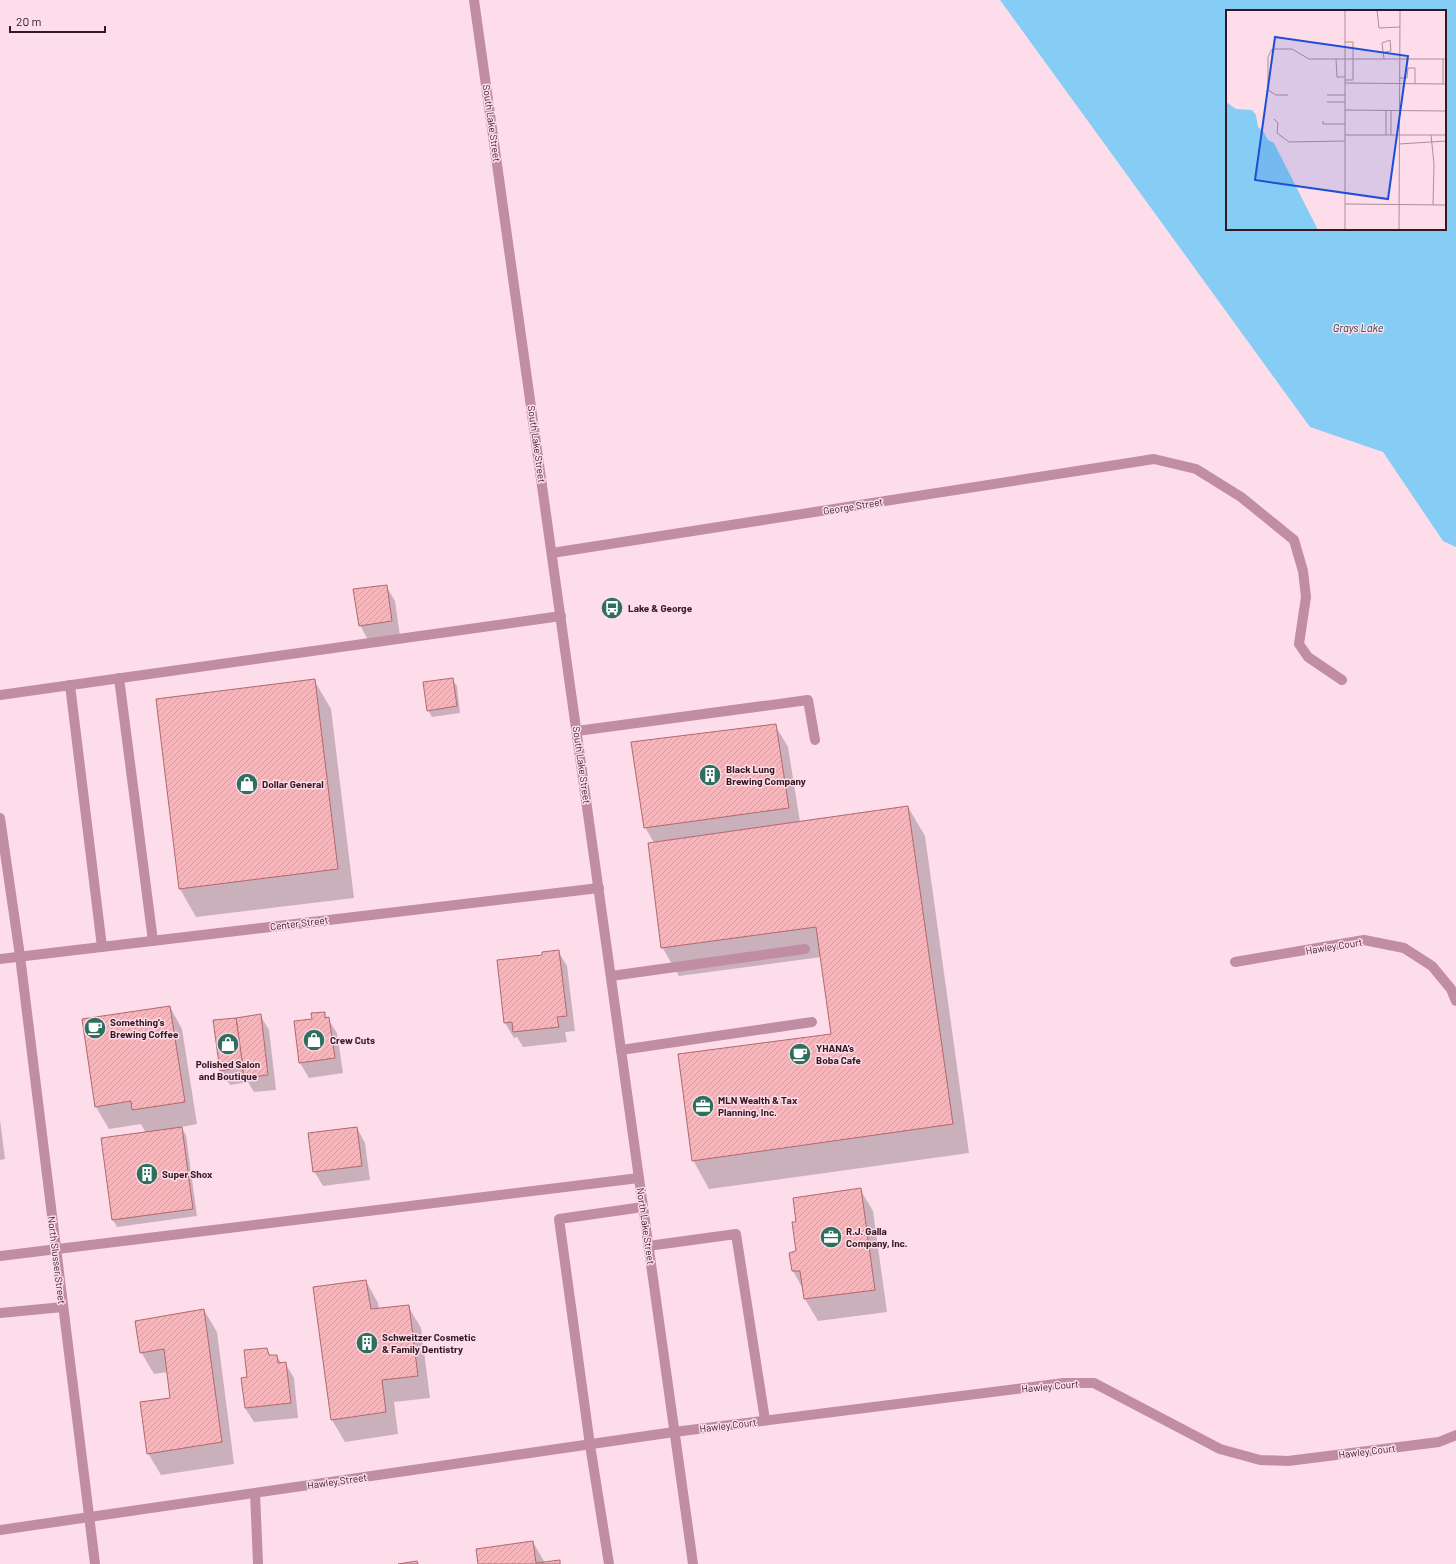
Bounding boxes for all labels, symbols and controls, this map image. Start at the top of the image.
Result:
scale bar [10,8,105,34]
inset map [1226,10,1446,230]
text: 20 m [16,14,42,28]
street label: South Lake Street [481,84,503,163]
water label: Grays Lake [1333,321,1384,334]
street label: South Lake Street [526,405,548,484]
street label: George Street [822,495,884,517]
bus stop icon: Lake & George [599,595,625,621]
place label: Lake & George [628,602,693,614]
street label: South Lake Street [571,726,593,805]
building icon: Black Lung Brewing Company [697,762,723,788]
place label: Black Lung Brewing Company [726,763,806,787]
shop icon: Dollar General [234,771,260,797]
place label: Dollar General [262,778,324,790]
street label: Center Street [269,913,329,933]
street label: Hawley Court [1305,936,1364,956]
cafe icon: Something's Brewing Coffee [82,1015,108,1041]
place label: Something's Brewing Coffee [110,1016,179,1040]
shop icon: Crew Cuts [301,1027,327,1053]
shop icon: Polished Salon and Boutique [215,1031,241,1057]
place label: Crew Cuts [330,1034,375,1046]
cafe icon: YHANA’s Boba Cafe [787,1041,813,1067]
place label: YHANA’s Boba Cafe [816,1042,861,1066]
place label: Polished Salon and Boutique [196,1058,260,1082]
office icon: MLN Wealth & Tax Planning, Inc. [690,1093,716,1119]
place label: MLN Wealth & Tax Planning, Inc. [718,1094,798,1118]
building icon: Super Shox [134,1161,160,1187]
place label: Super Shox [162,1168,213,1180]
street label: North Lake Street [635,1187,657,1265]
street label: North Slusser Street [46,1215,68,1305]
office icon: R.J. Galla Company, Inc. [818,1224,844,1250]
place label: R.J. Galla Company, Inc. [846,1225,908,1249]
building icon: Schweitzer Cosmetic & Family Dentistry [354,1330,380,1356]
place label: Schweitzer Cosmetic & Family Dentistry [382,1331,476,1355]
street label: Hawley Court [1021,1377,1079,1394]
street label: Hawley Court [699,1416,757,1434]
street label: Hawley Court [1338,1442,1396,1460]
street label: Hawley Street [306,1471,368,1491]

